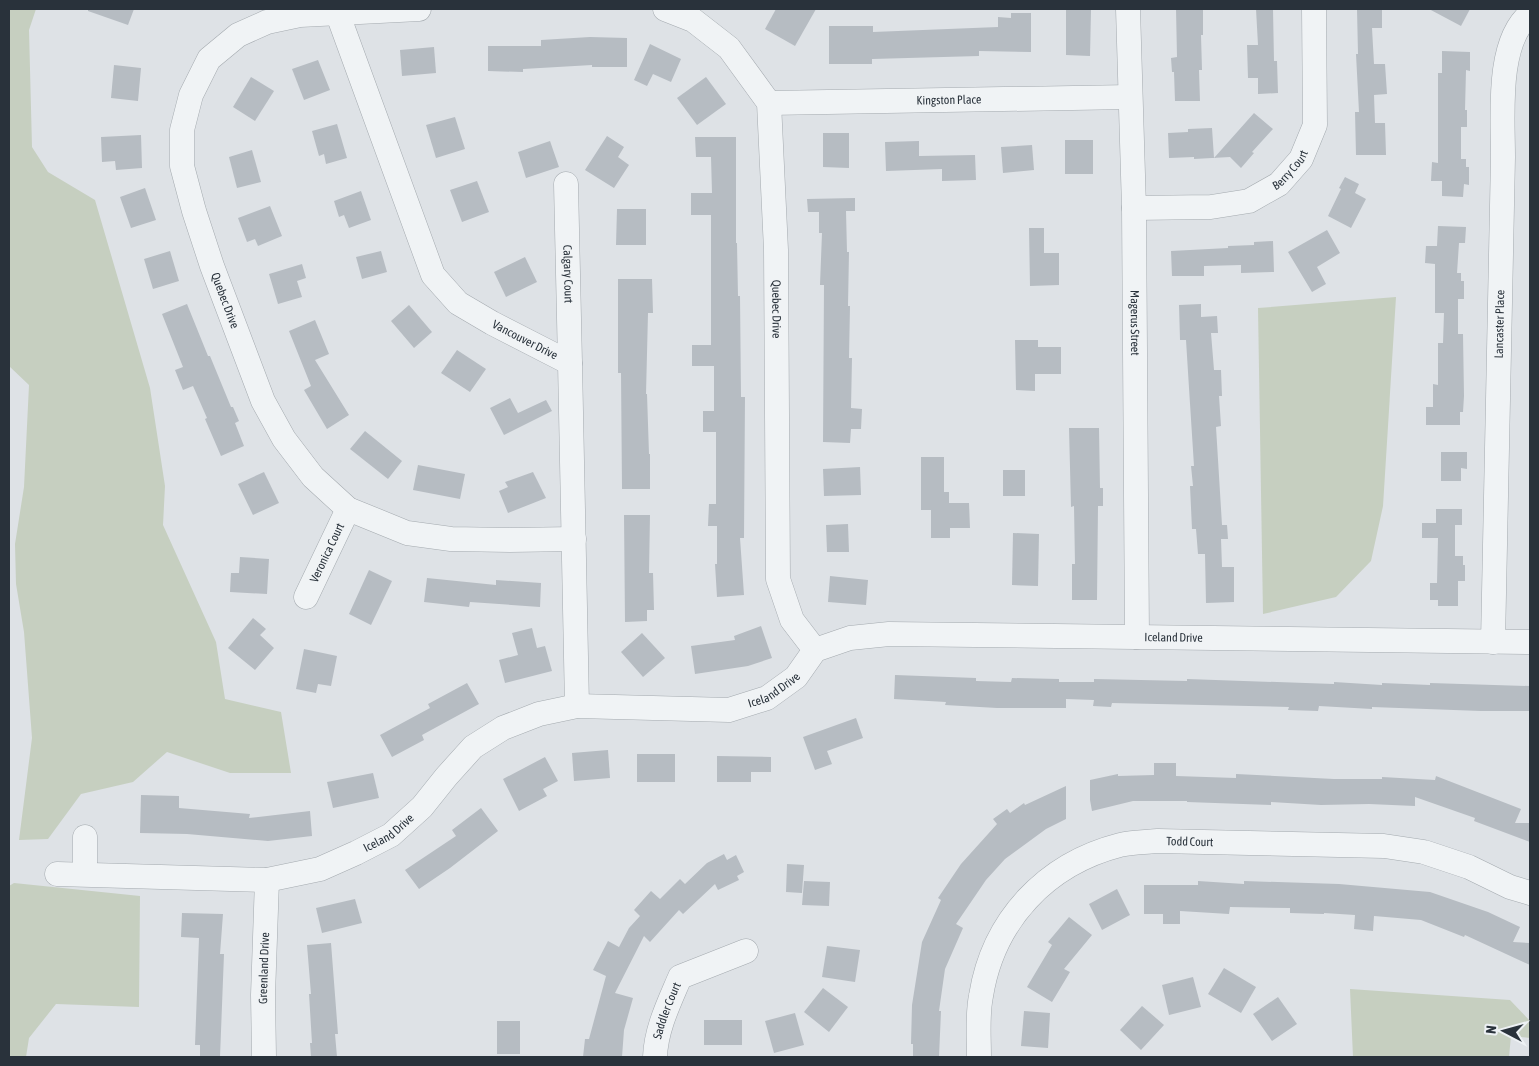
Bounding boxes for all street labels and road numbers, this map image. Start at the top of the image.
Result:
street label: Kingston Place [916,92,982,108]
street label: Berry Court [1270,147,1311,193]
street label: Calgary Court [560,245,576,304]
street label: Quebec Drive [208,271,242,330]
street label: Quebec Drive [769,280,784,339]
street label: Lancaster Place [1492,289,1507,359]
street label: Magerus Street [1128,290,1142,356]
street label: Vancouver Drive [490,317,560,362]
street label: Veronica Court [307,520,347,585]
street label: Iceland Drive [1144,630,1203,645]
street label: Iceland Drive [746,671,803,711]
street label: Iceland Drive [361,811,417,855]
street label: Todd Court [1166,834,1214,849]
street label: Greenland Drive [256,932,272,1004]
street label: Saddler Court [650,980,684,1040]

